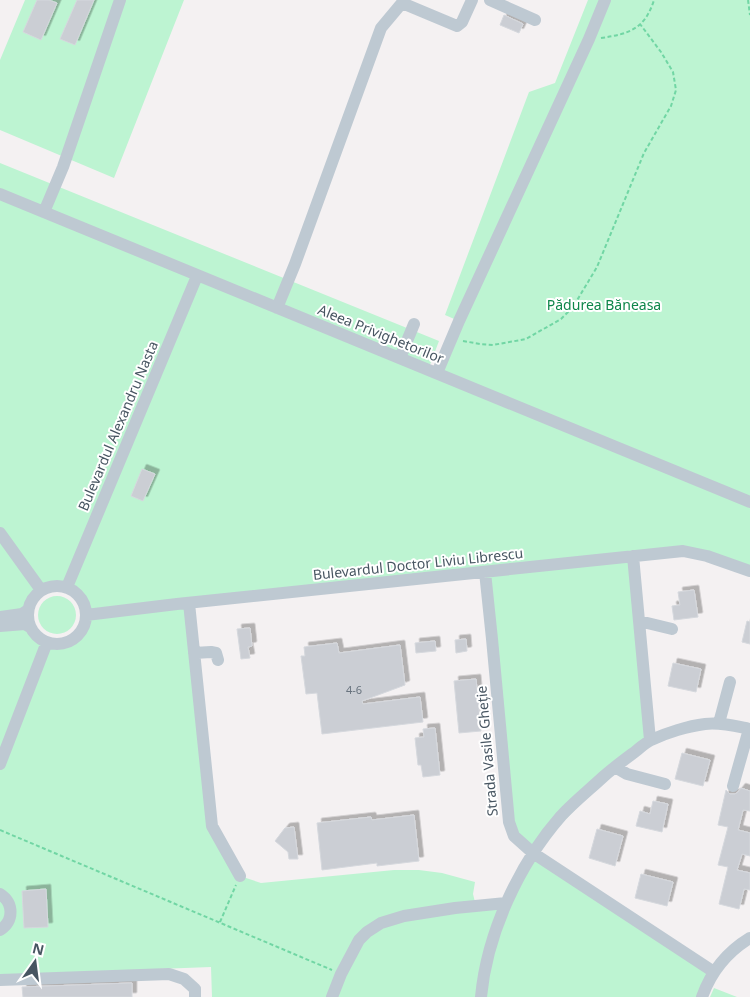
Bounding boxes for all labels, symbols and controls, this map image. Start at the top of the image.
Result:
park label: Pădurea Băneasa [547,295,661,314]
street label: Aleea Privighetorilor [315,300,447,368]
street label: Bulevardul Alexandru Nasta [73,338,162,514]
street label: Bulevardul Doctor Liviu Librescu [312,543,524,584]
house number: 4-6 [346,682,362,697]
street label: Strada Vasile Gheție [471,685,502,817]
north arrow [10,937,60,987]
text: N [30,938,46,959]

